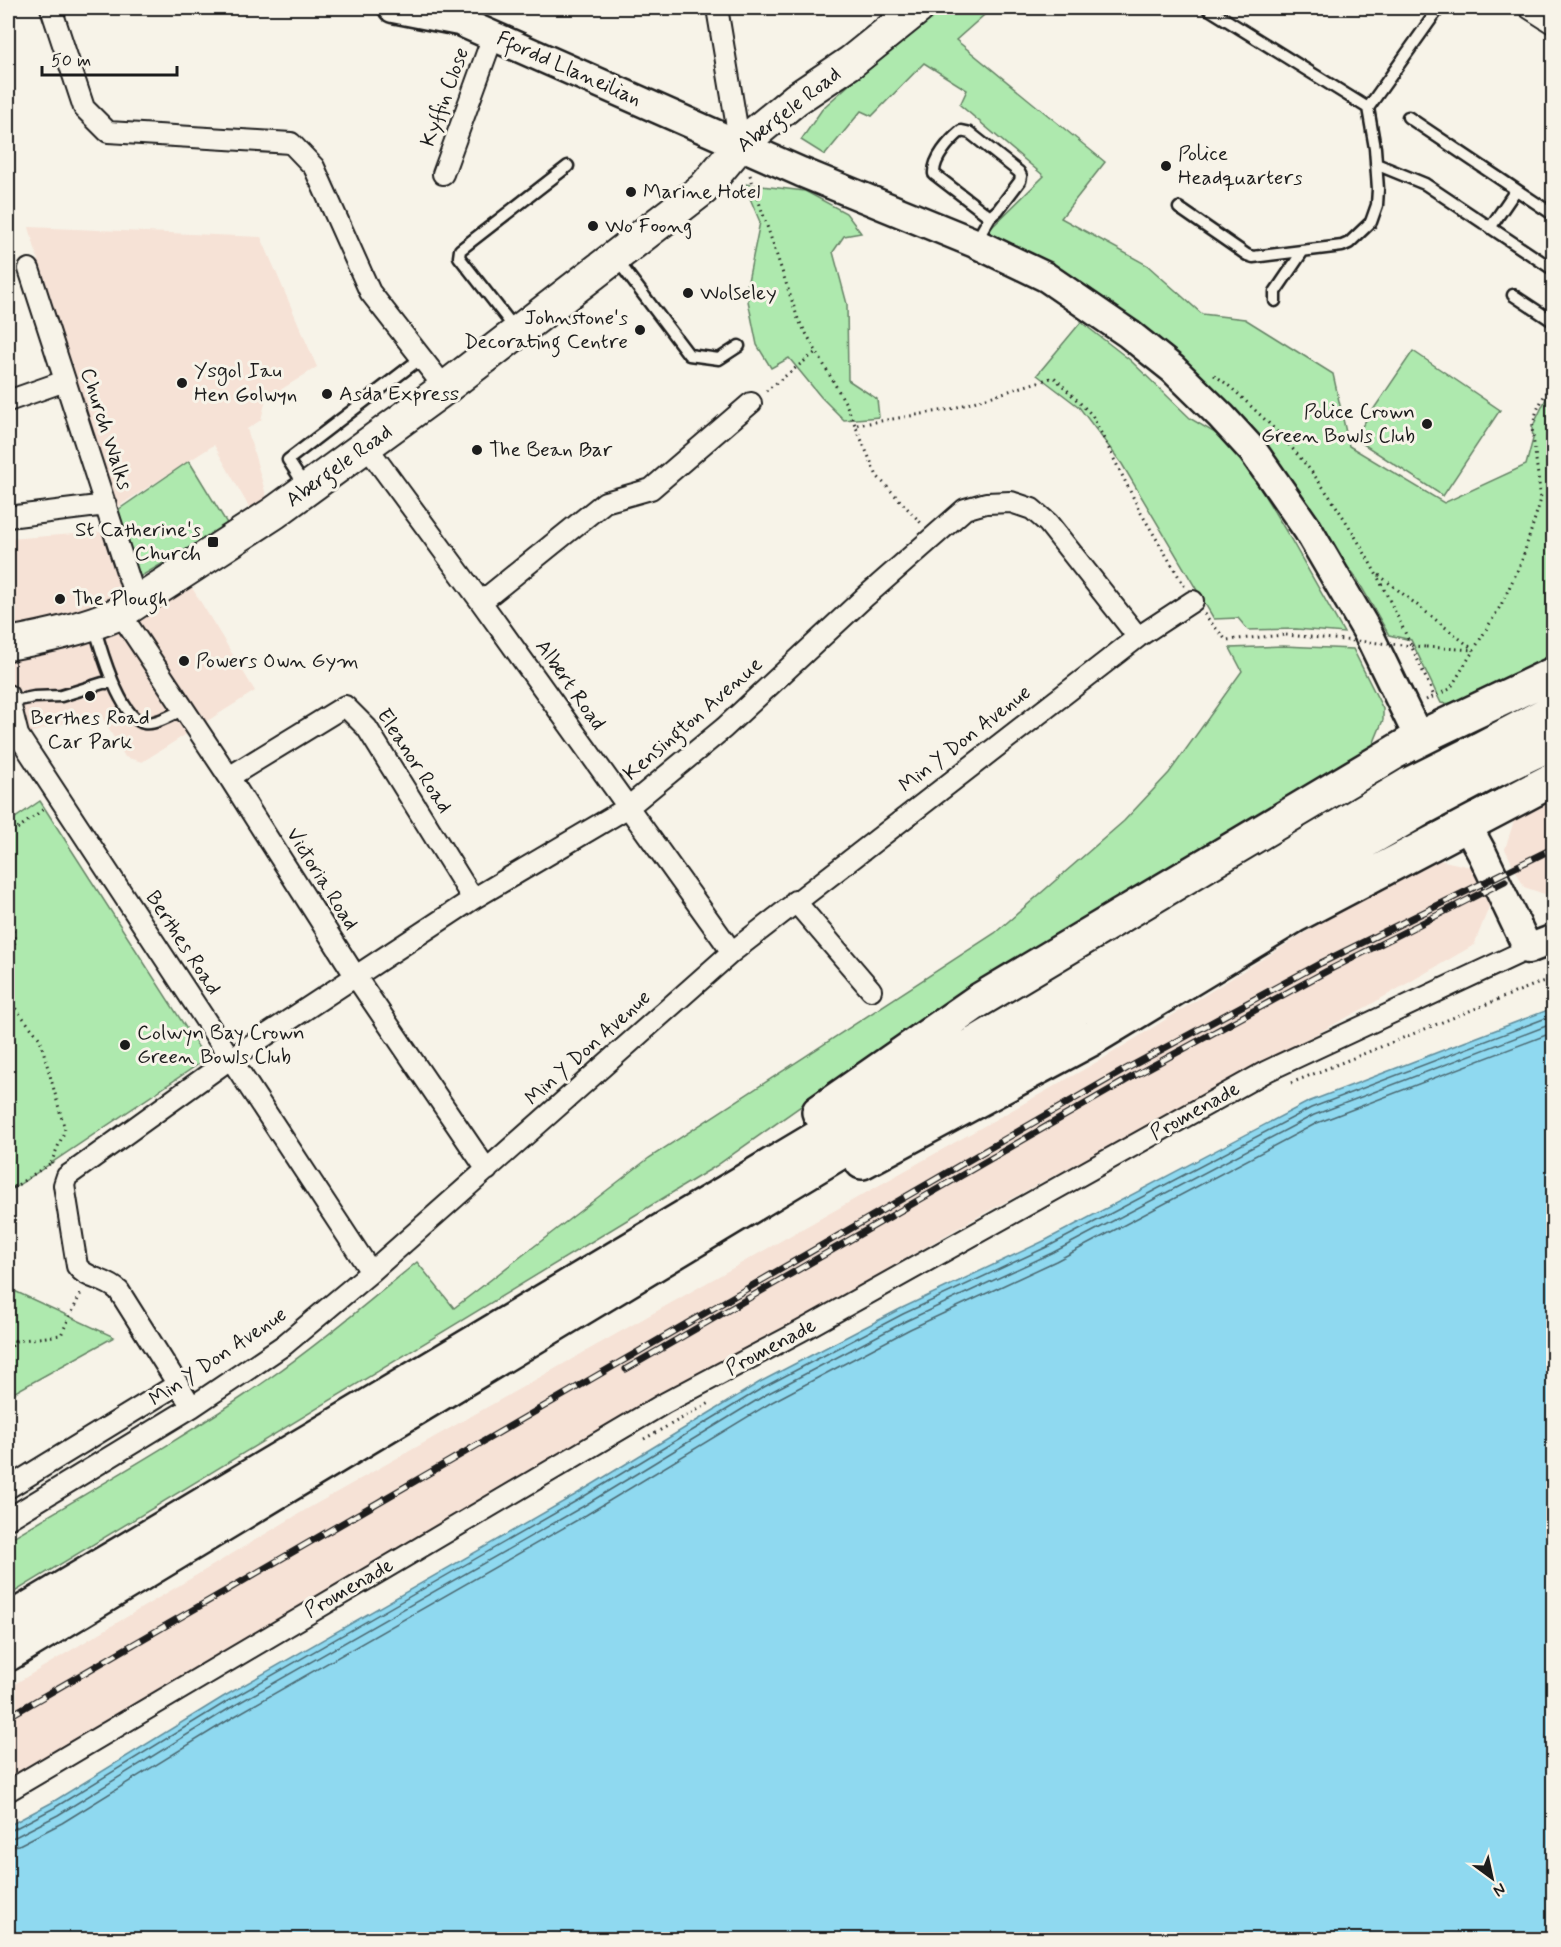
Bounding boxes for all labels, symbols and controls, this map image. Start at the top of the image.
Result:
street label: Ffordd Llaneilian [491,25,646,115]
scale bar [42,39,177,77]
street label: Kyffin Close [414,43,476,151]
text: 50 m [51,49,91,73]
street label: Abergele Road [731,61,848,161]
place label: Police Headquarters [1178,140,1303,192]
marker: Police Headquarters [1159,159,1173,173]
place label: Marine Hotel [643,178,761,206]
marker: Marine Hotel [624,185,638,199]
place label: Wo Foong [605,212,692,240]
marker: Wo Foong [586,219,600,233]
place label: Wolseley [700,279,777,307]
marker: Wolseley [681,286,695,300]
place label: Johnstone's Decorating Centre [464,304,628,358]
marker: Johnstone's Decorating Centre [633,323,647,337]
place label: Ysgol Iau Hen Golwyn [194,357,297,409]
street label: Church Walks [73,364,139,494]
marker: Ysgol Iau Hen Golwyn [175,376,189,390]
place label: Asda Express [339,380,459,408]
marker: Asda Express [320,387,334,401]
place label: Police Crown Green Bowls Club [1261,398,1415,450]
marker: Police Crown Green Bowls Club [1420,417,1434,431]
street label: Abergele Road [280,418,399,516]
place label: The Bean Bar [489,436,613,464]
marker: The Bean Bar [470,443,484,457]
place label: St Catherine's Church [75,516,201,568]
marker: St Catherine's Church [206,535,220,549]
place label: The Plough [72,585,168,615]
marker: The Plough [53,592,67,606]
street label: Albert Road [528,634,612,736]
place label: Powers Own Gym [196,647,359,675]
street label: Kensington Avenue [617,651,770,789]
marker: Powers Own Gym [177,654,191,668]
street label: Min Y Don Avenue [893,679,1037,799]
marker: Berthes Road Car Park [83,689,97,703]
street label: Eleanor Road [370,703,458,819]
place label: Berthes Road Car Park [30,704,150,756]
street label: Victoria Road [279,822,365,936]
street label: Berthes Road [139,885,227,1001]
street label: Min Y Don Avenue [519,984,657,1112]
place label: Colwyn Bay Crown Green Bowls Club [137,1019,305,1071]
marker: Colwyn Bay Crown Green Bowls Club [118,1038,132,1052]
street label: Promenade [1145,1075,1245,1147]
street label: Min Y Don Avenue [144,1301,292,1413]
street label: Promenade [721,1311,821,1383]
street label: Promenade [299,1551,399,1625]
north arrow [1462,1848,1522,1908]
text: N [1489,1878,1510,1901]

